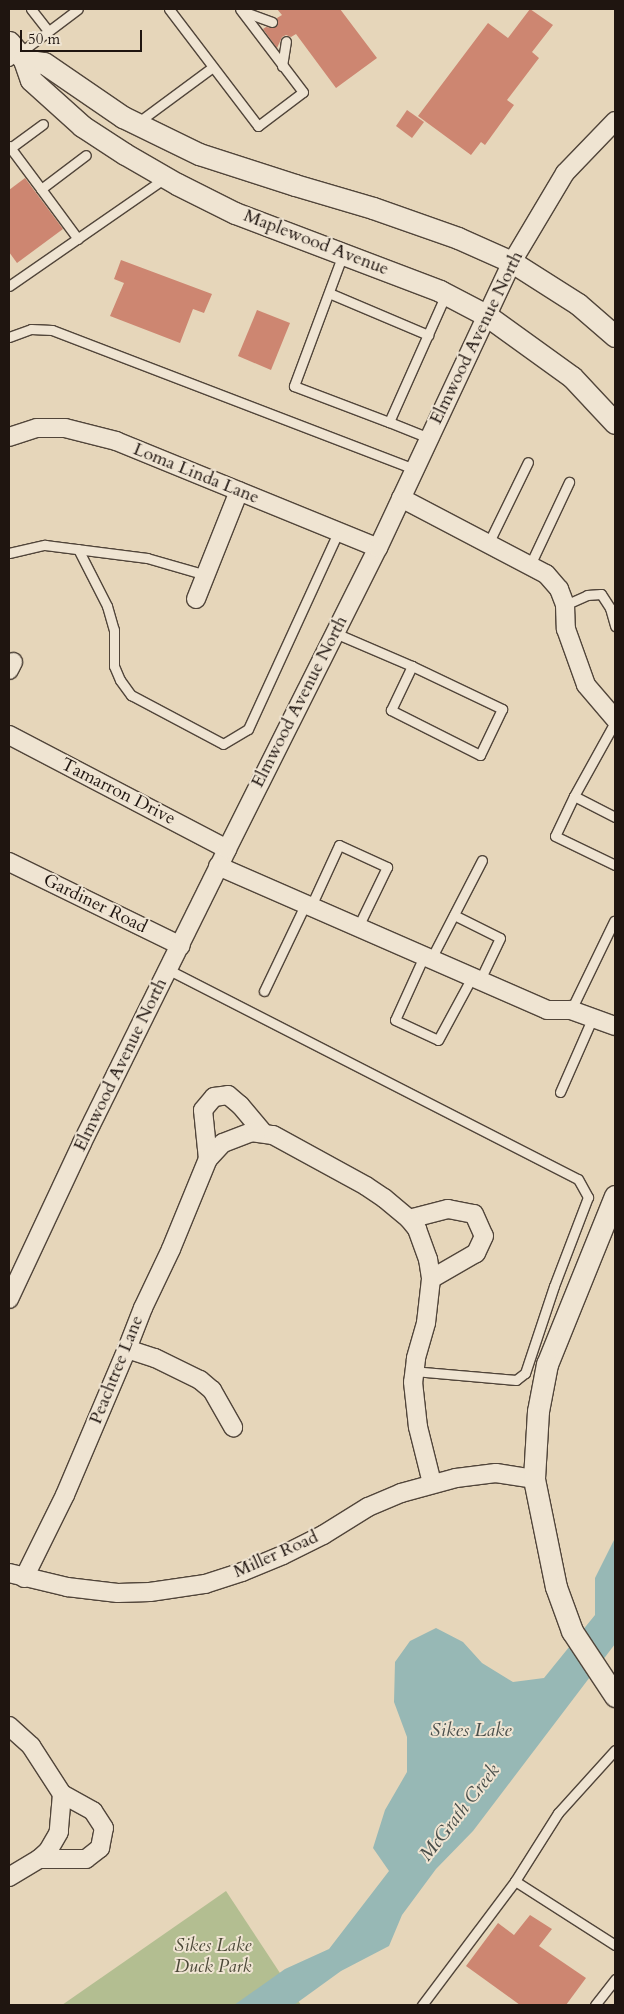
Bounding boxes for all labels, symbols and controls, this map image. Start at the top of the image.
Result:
scale bar [22,20,145,52]
text: 50 m [28,29,60,49]
street label: Maplewood Avenue [240,205,392,281]
street label: Elmwood Avenue North [426,248,528,428]
street label: Loma Linda Lane [130,439,262,509]
street label: Elmwood Avenue North [247,613,353,791]
street label: Tamarron Drive [57,754,179,830]
street label: Gardiner Road [40,870,150,938]
street label: Elmwood Avenue North [70,975,172,1155]
street label: Peachtree Lane [85,1313,149,1427]
street label: Miller Road [230,1527,322,1583]
water label: Sikes Lake [430,1720,512,1742]
water label: McGrath Creek [415,1760,505,1866]
park label: Sikes Lake Duck Park [174,1936,252,1978]

